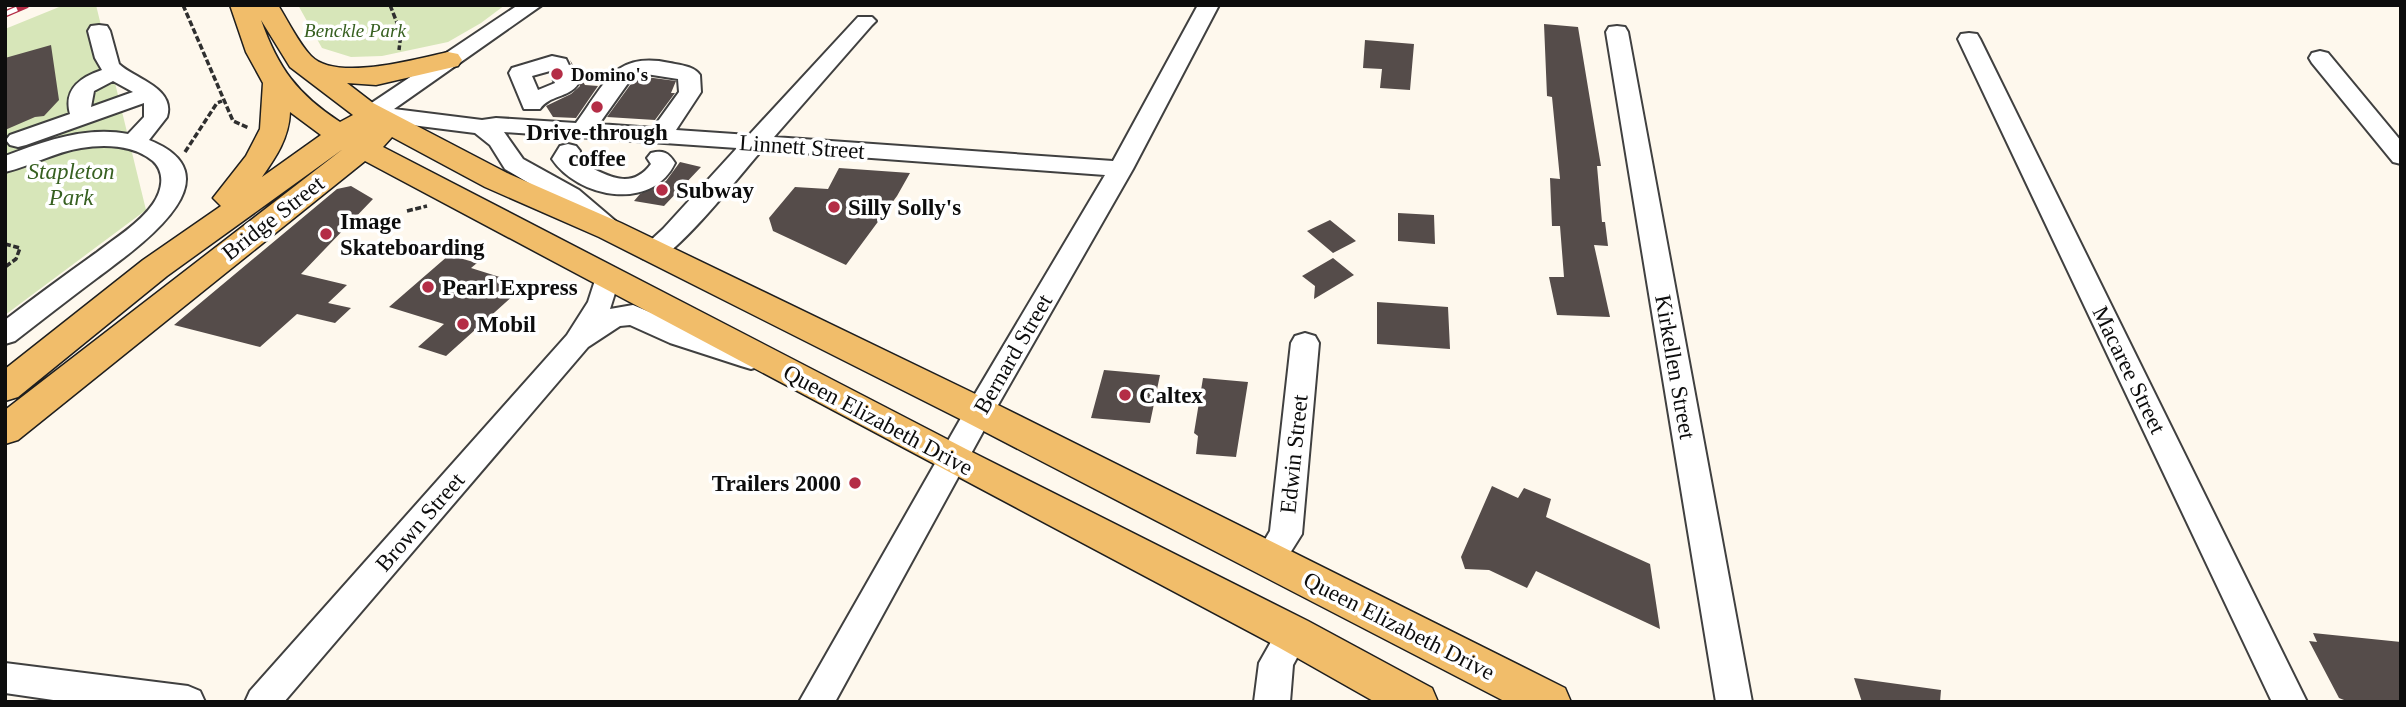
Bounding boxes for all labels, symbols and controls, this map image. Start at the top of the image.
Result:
park label: Benckle Park [304,20,406,41]
place label: Domino's [571,64,648,85]
marker: Domino's [549,66,565,82]
marker: Drive-through coffee [589,99,605,115]
place label: Drive-through coffee [526,120,668,171]
street label: Linnett Street [738,130,866,164]
park label: Stapleton Park [28,159,114,210]
street label: Bridge Street [217,170,329,265]
place label: Subway [676,178,754,203]
marker: Subway [654,182,670,198]
place label: Silly Solly's [848,195,961,220]
marker: Silly Solly's [826,199,842,215]
place label: Image Skateboarding [340,209,485,260]
marker: Image Skateboarding [318,226,334,242]
place label: Pearl Express [442,275,578,300]
marker: Pearl Express [420,279,436,295]
street label: Bernard Street [969,289,1057,418]
street label: Kirkellen Street [1650,293,1700,442]
street label: Macaree Street [2087,302,2171,438]
place label: Mobil [477,312,536,337]
marker: Mobil [455,316,471,332]
street label: Queen Elizabeth Drive [779,359,977,481]
place label: Caltex [1139,383,1203,408]
marker: Caltex [1117,387,1133,403]
street label: Edwin Street [1275,393,1313,515]
street label: Brown Street [371,467,470,576]
place label: Trailers 2000 [712,471,841,496]
marker: Trailers 2000 [847,475,863,491]
street label: Queen Elizabeth Drive [1299,567,1499,685]

